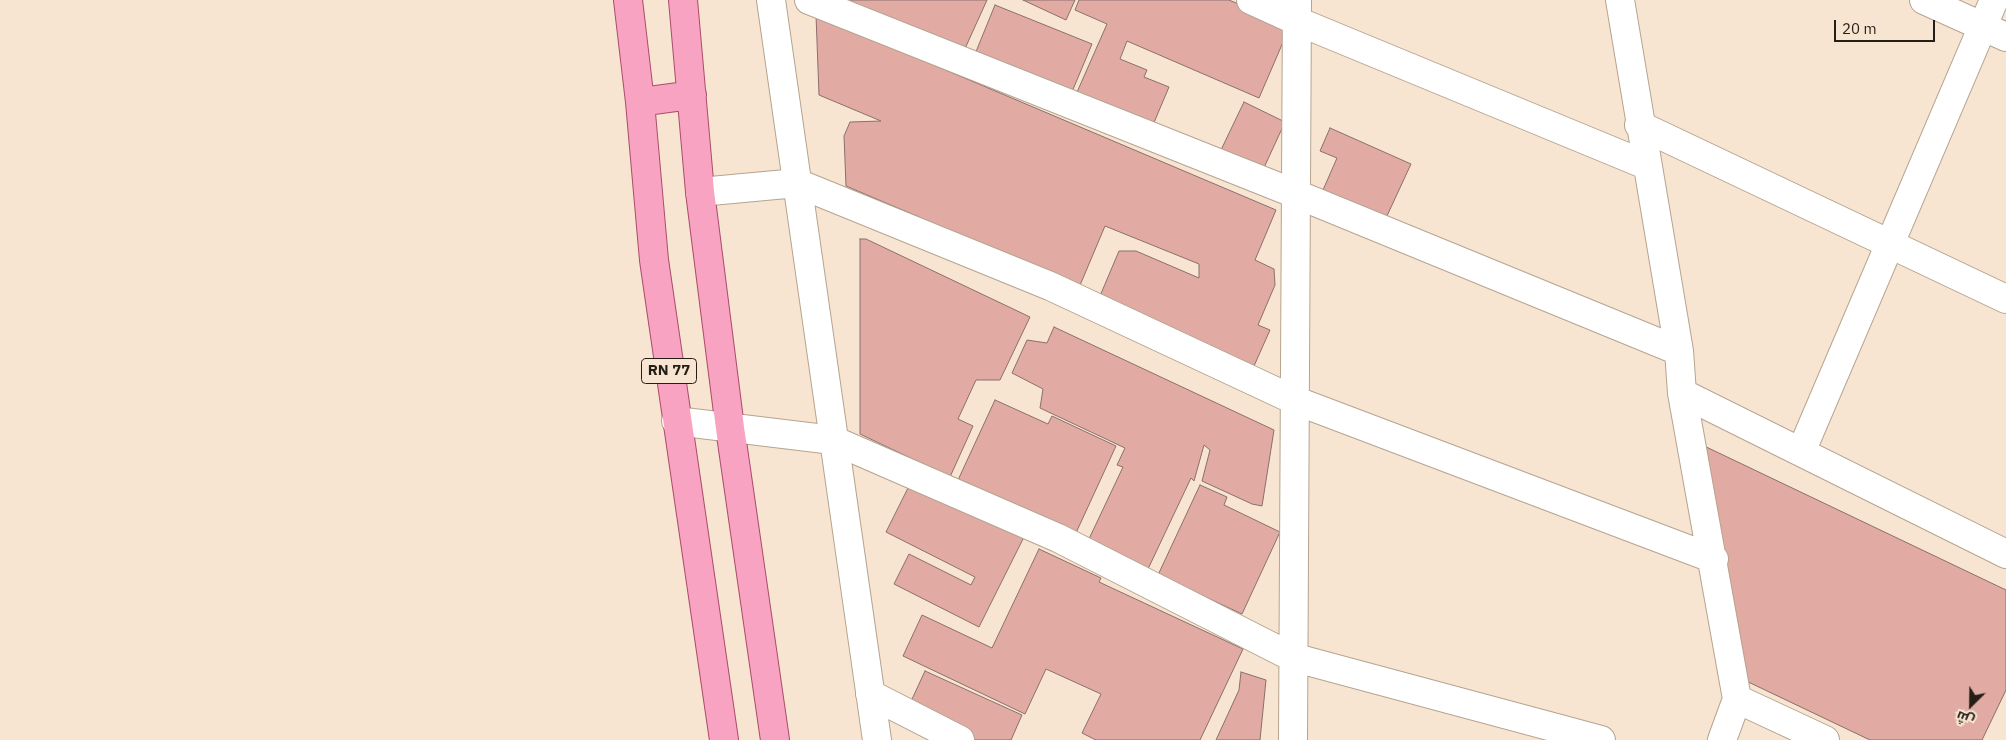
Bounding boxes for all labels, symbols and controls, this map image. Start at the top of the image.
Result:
scale bar [1836,10,1937,42]
text: 20 m [1842,19,1877,38]
road number: RN 77 [642,358,696,384]
north arrow [1946,680,1996,730]
text: ش [1953,707,1977,731]

